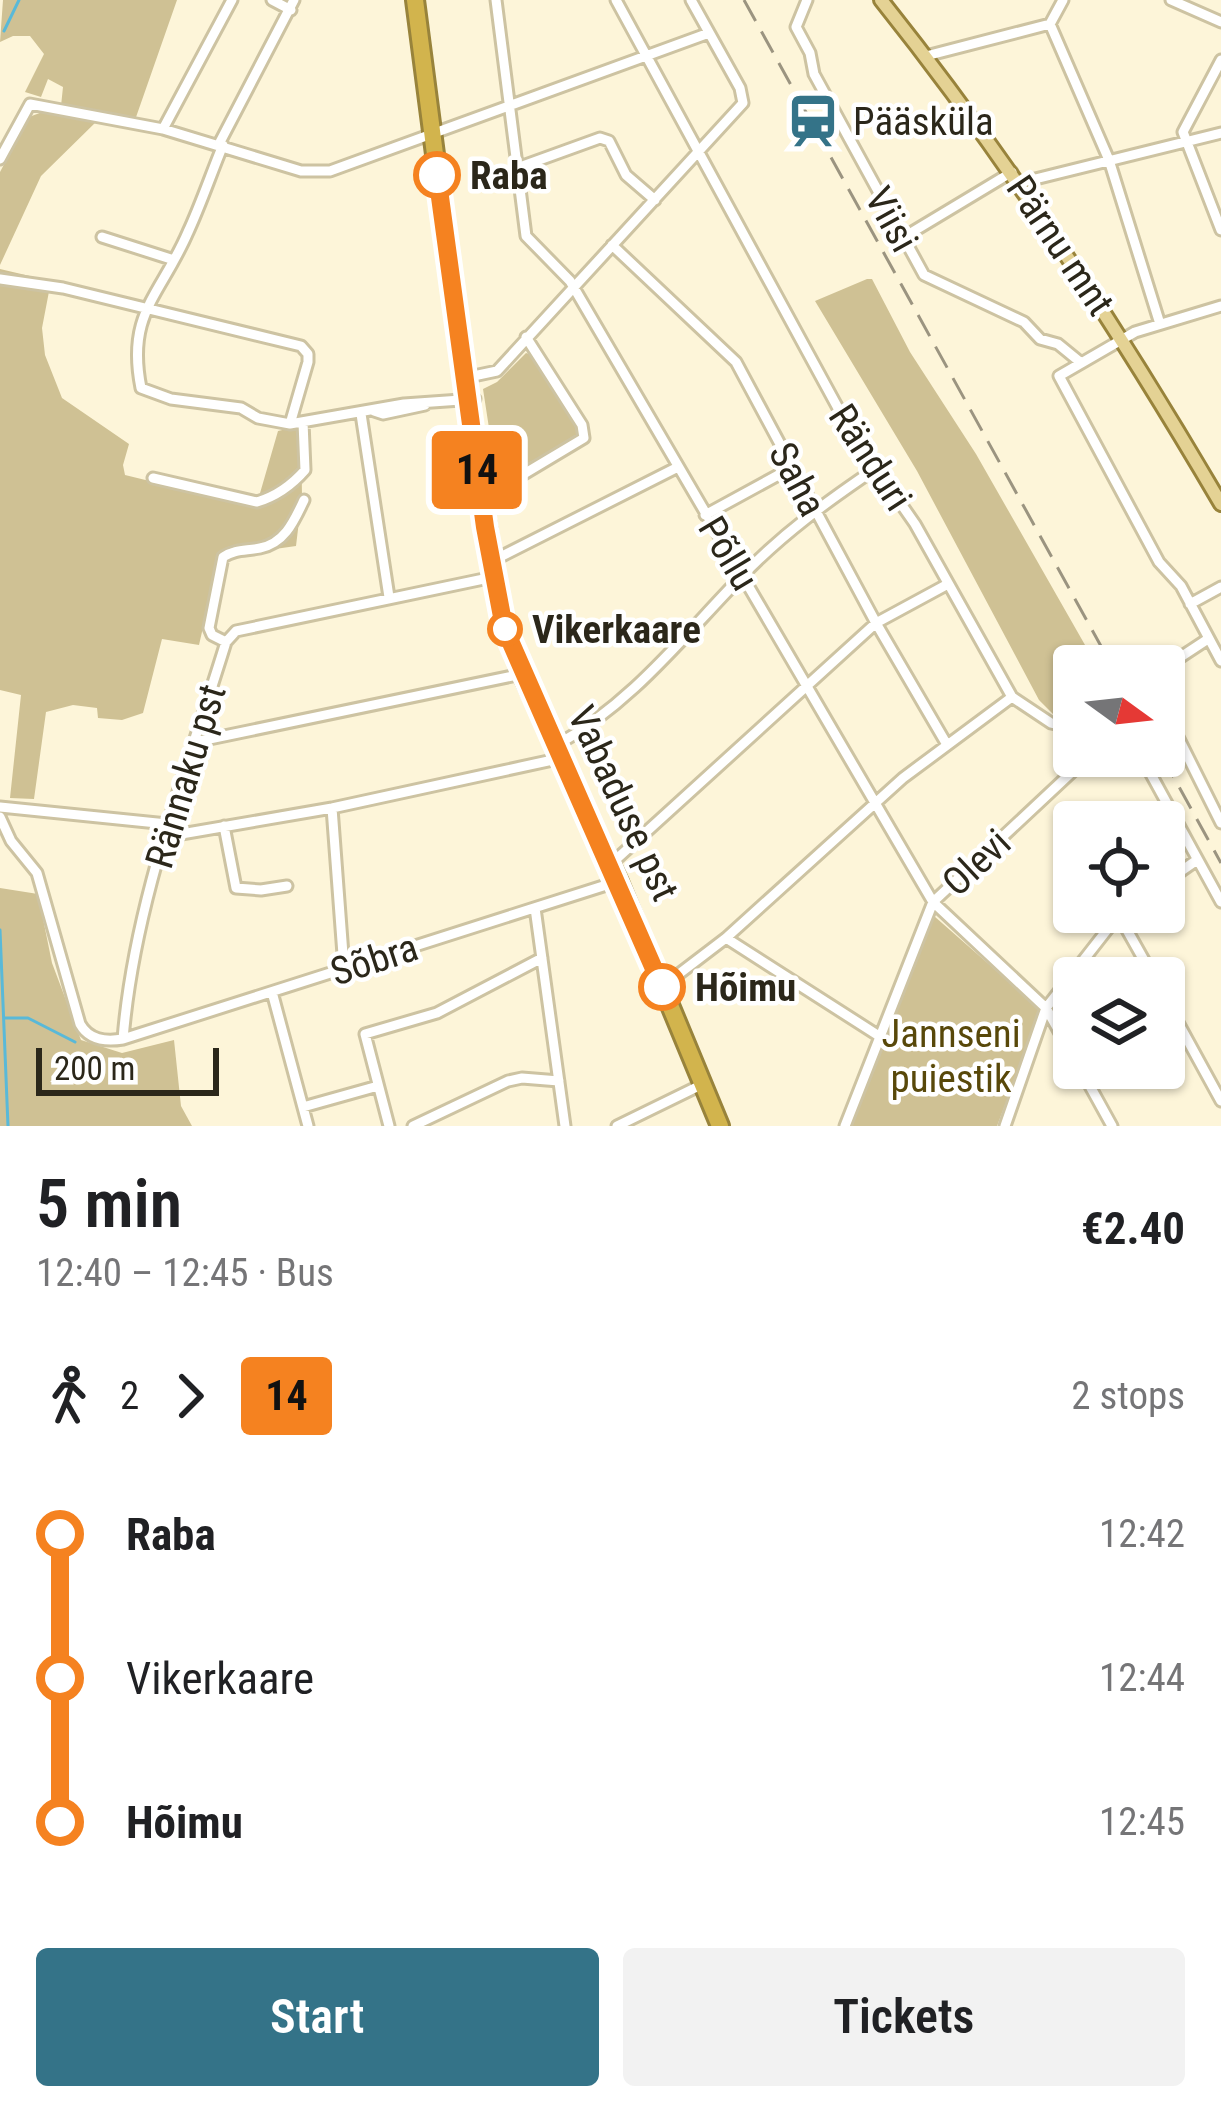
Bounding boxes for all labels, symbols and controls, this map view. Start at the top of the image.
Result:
station icon: Pääsküla [784,92,842,150]
place label: Pääsküla [853,99,994,145]
marker: Raba [415,153,459,197]
place label: Raba [470,153,548,199]
street label: Pärnu mnt [997,167,1124,324]
street label: Viisi [855,179,927,260]
street label: Ränduri [819,396,921,519]
line badge: 14 [423,431,531,509]
street label: Saha [759,435,835,524]
text: 14 [456,445,498,494]
street label: Põllu [688,508,768,599]
place label: Vikerkaare [532,607,701,653]
marker: Vikerkaare [489,613,521,645]
north arrow [1053,645,1185,777]
map controls [1053,645,1185,1089]
street label: Rännaku pst [136,679,236,874]
street label: Vabaduse pst [558,699,688,908]
button: locate [1053,801,1185,933]
street label: Olevi [933,820,1020,905]
street label: Sõbra [325,924,424,996]
button: layers [1053,957,1185,1089]
marker: Hõimu [640,965,684,1009]
place label: Hõimu [695,965,796,1011]
park label: Jannseni puiestik [881,1011,1021,1102]
scale bar [36,1042,219,1095]
text: 200 m [54,1049,135,1088]
text: 5 min [36,1166,182,1243]
text: €2.40 [1081,1202,1185,1255]
text: 12:40 – 12:45 · Bus [36,1250,334,1296]
icon: walk [36,1363,102,1429]
icon: forward [157,1363,223,1429]
text: 14 [265,1371,308,1420]
text: 2 [120,1373,139,1419]
text: 2 stops [1071,1373,1185,1419]
text: Raba [126,1508,216,1561]
text: 12:42 [1099,1511,1185,1557]
text: Vikerkaare [126,1652,314,1705]
text: 12:44 [1099,1655,1185,1701]
text: Hõimu [126,1796,243,1849]
text: 12:45 [1099,1799,1185,1845]
button: Start [36,1948,599,2086]
button: Tickets [623,1948,1185,2086]

